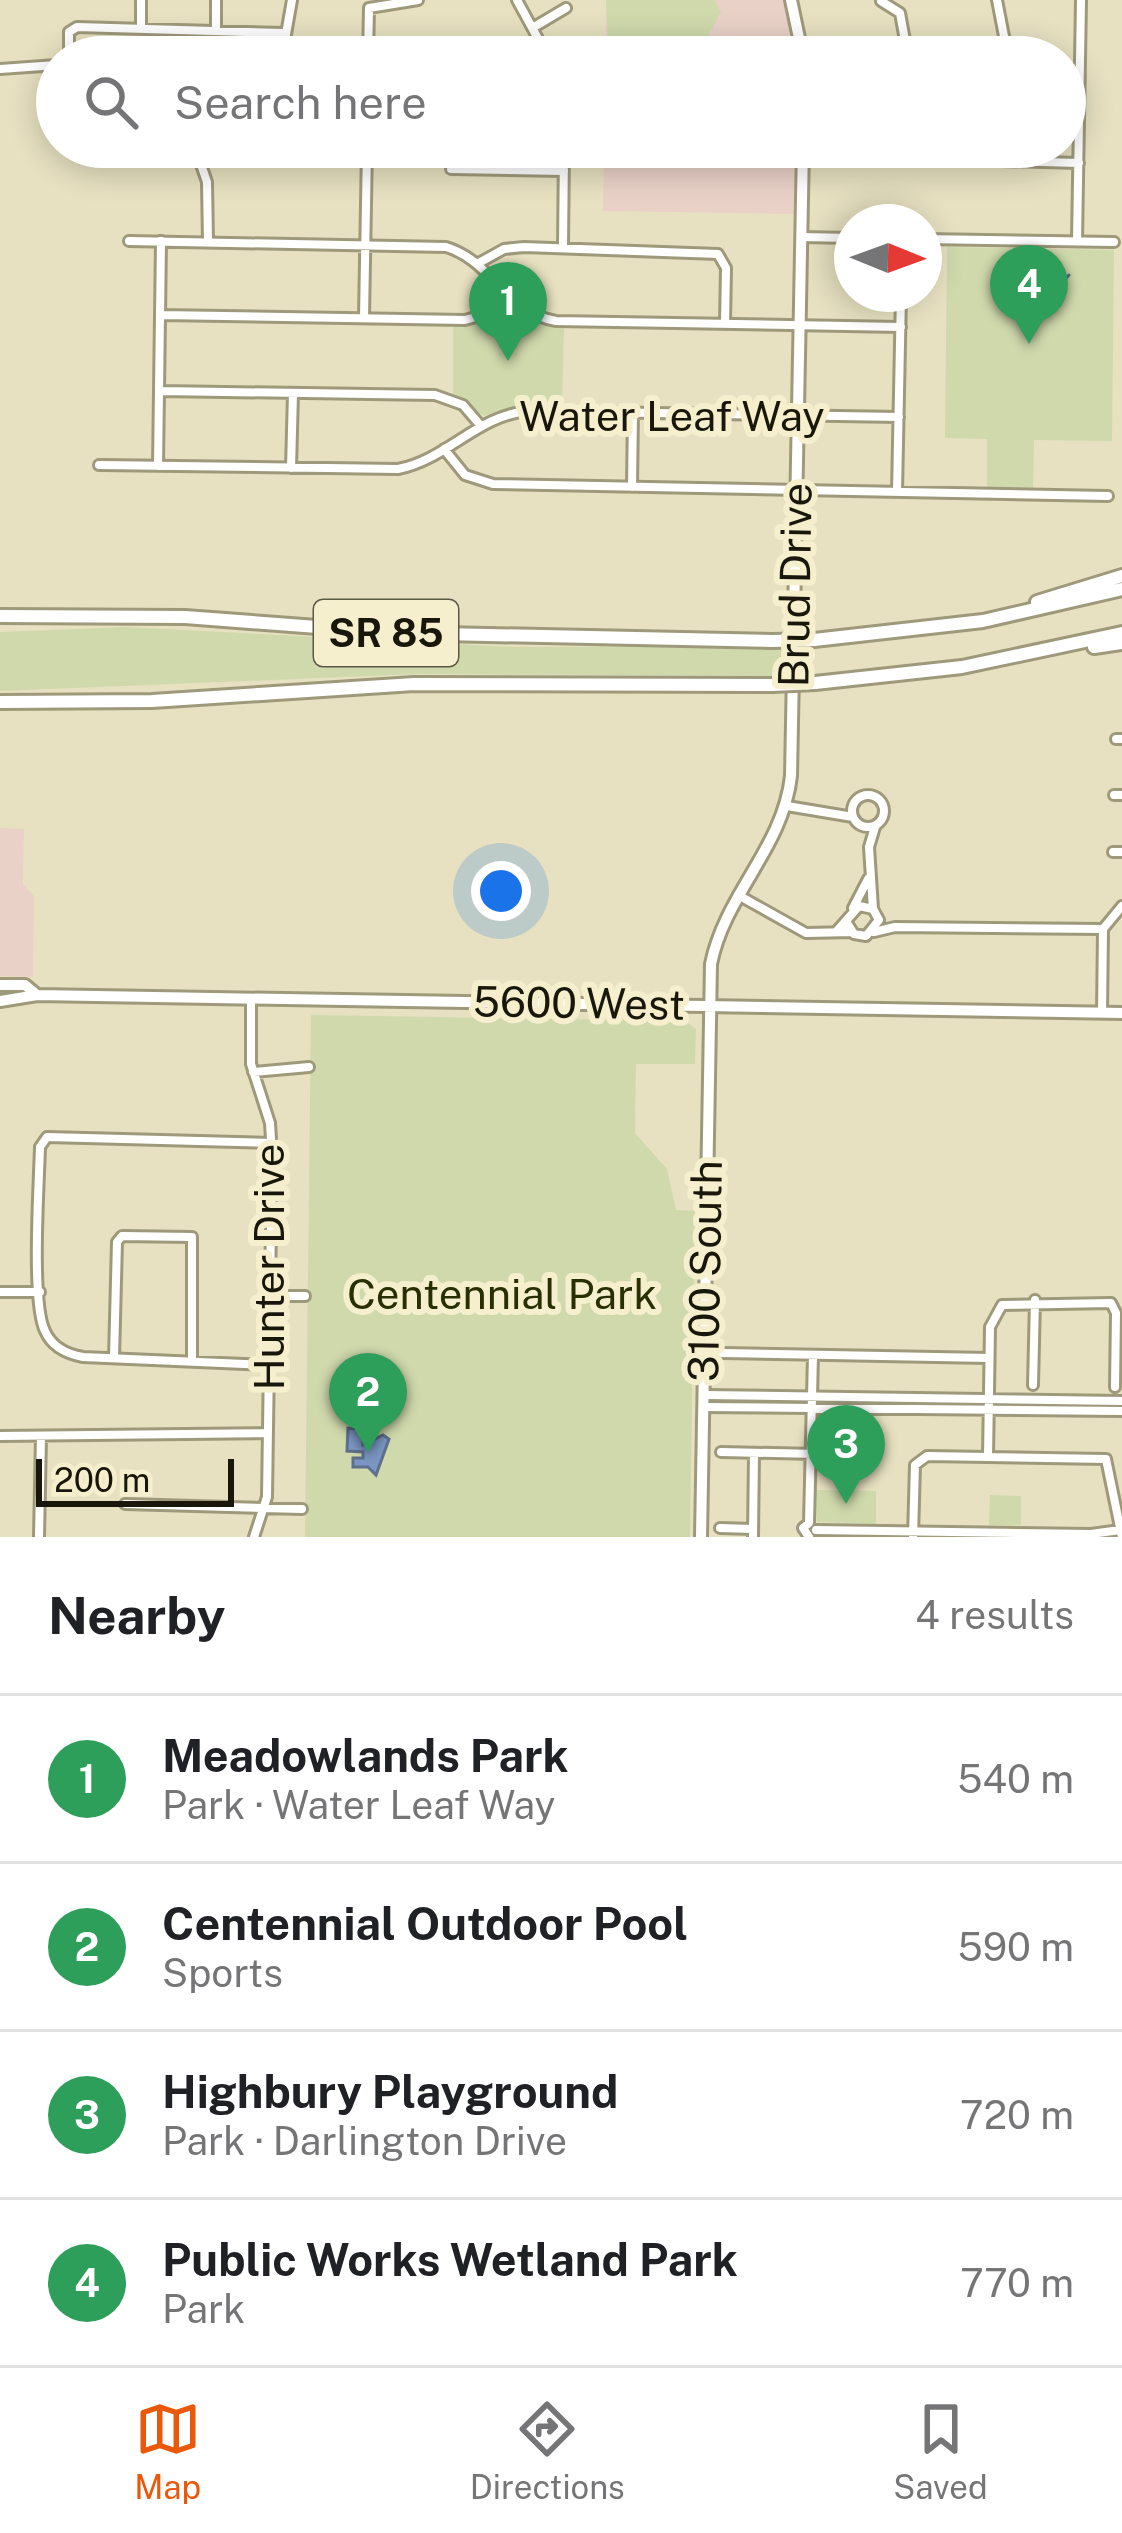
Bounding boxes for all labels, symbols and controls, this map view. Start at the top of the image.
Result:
search box [36,36,1086,168]
icon: search [78,69,144,135]
text: Search here [174,76,427,129]
north arrow [834,204,942,312]
pin: 4 [990,245,1068,344]
pin: 1 [469,262,547,361]
street label: Water Leaf Way [519,391,825,440]
street label: Brud Drive [768,482,821,688]
road number: SR 85 [314,600,458,666]
your location [471,861,531,921]
street label: 5600 West [473,976,685,1029]
street label: Hunter Drive [244,1144,293,1390]
street label: 3100 South [678,1160,731,1382]
park label: Centennial Park [347,1269,657,1318]
pin: 2 [329,1353,407,1452]
pin: 3 [807,1405,885,1504]
scale bar [36,1453,234,1506]
text: 200 m [54,1461,150,1499]
text: Nearby [48,1586,225,1645]
text: 4 results [915,1592,1074,1638]
text: Meadowlands Park [162,1729,569,1782]
text: 1 [79,1756,95,1802]
text: 540 m [957,1756,1074,1802]
text: Park · Water Leaf Way [162,1782,555,1828]
text: Centennial Outdoor Pool [162,1897,688,1950]
text: 2 [75,1924,99,1970]
text: 590 m [958,1924,1074,1970]
text: Sports [162,1950,283,1996]
text: Highbury Playground [162,2065,618,2118]
text: 3 [74,2092,100,2138]
text: 720 m [960,2092,1074,2138]
text: Park · Darlington Drive [162,2118,567,2164]
text: Public Works Wetland Park [162,2233,738,2286]
text: 4 [74,2260,100,2306]
text: 770 m [960,2260,1074,2306]
text: Park [162,2286,245,2332]
tab: Map [134,2396,201,2506]
tab: Directions [470,2396,625,2506]
tab: Saved [893,2396,988,2506]

